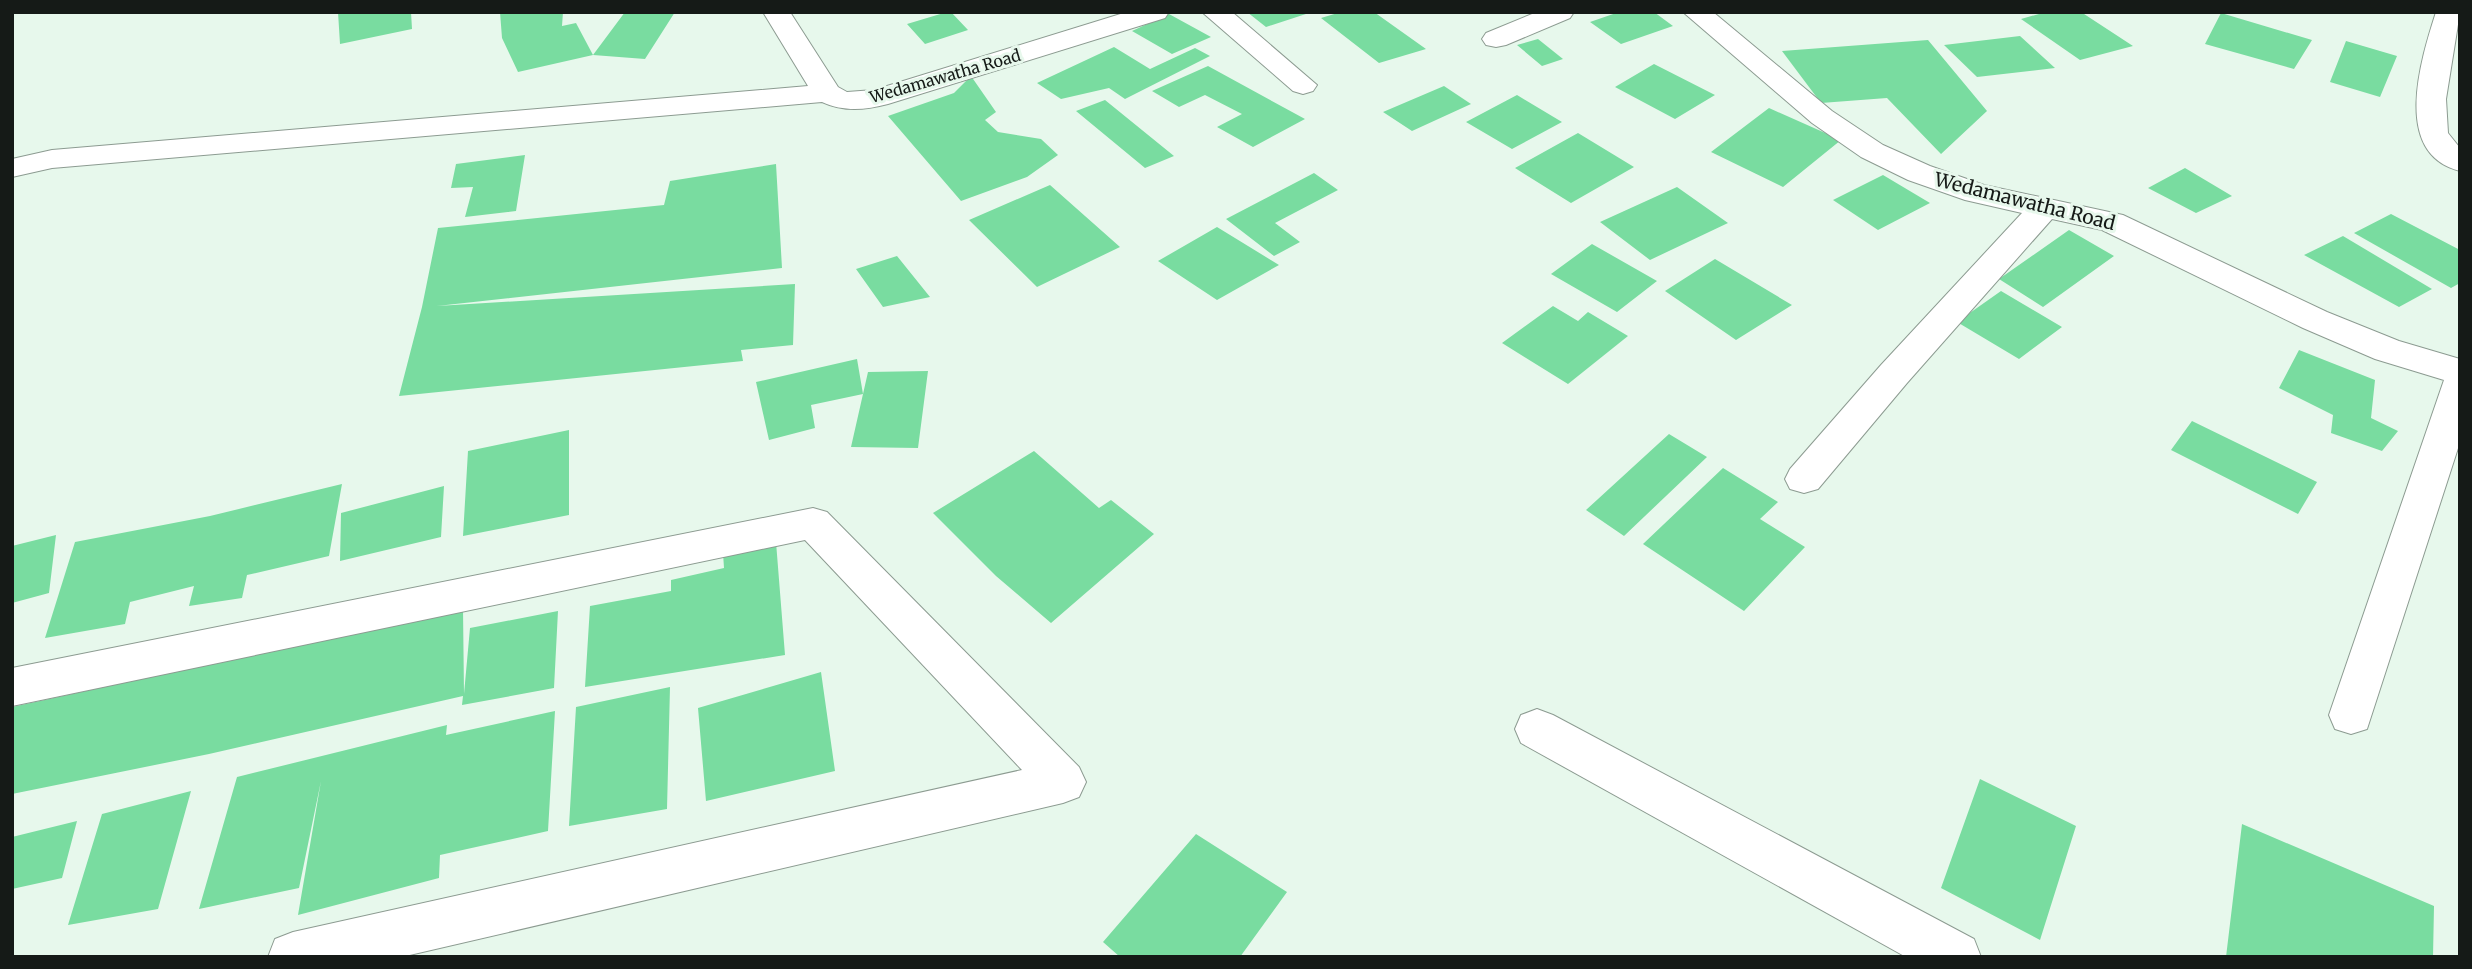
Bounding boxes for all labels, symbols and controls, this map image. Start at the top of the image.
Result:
street label: Wedamawatha Road [866,45,1023,107]
street label: Wedamawatha Road [1931,167,2118,235]

